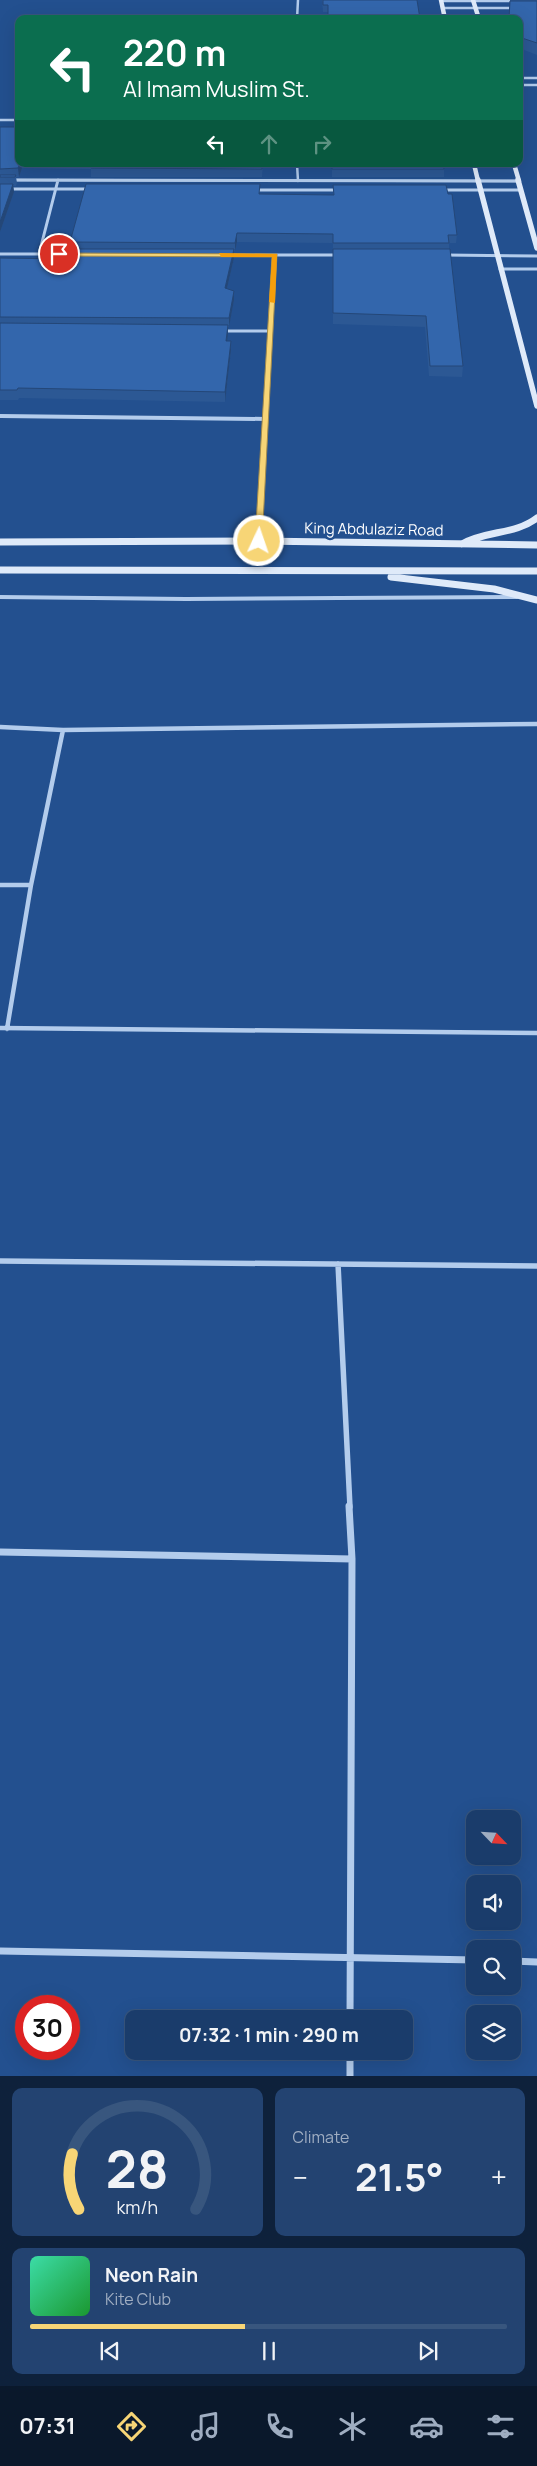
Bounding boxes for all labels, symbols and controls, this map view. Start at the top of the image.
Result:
text: 220 m [123,29,226,77]
icon: left [40,35,105,100]
text: Al Imam Muslim St. [123,74,310,104]
icon: left [202,130,230,158]
icon: ahead [255,130,283,158]
icon: right [308,130,336,158]
pin [38,233,80,275]
icon: arrive [45,240,73,268]
position arrow [232,514,284,566]
street label: King Abdulaziz Road [304,517,444,541]
north arrow [466,1810,521,1865]
map controls [466,1810,521,2060]
button: sound [466,1875,521,1930]
button: search [466,1940,521,1995]
speed limit sign: 30 [15,1995,80,2060]
button: layers [466,2005,521,2060]
text: 07:32 · 1 min · 290 m [179,2022,359,2048]
text: Climate [293,2126,349,2148]
text: 28 [106,2133,169,2204]
text: 21.5° [355,2150,444,2202]
text: − [293,2158,308,2196]
text: + [491,2158,507,2196]
text: km/h [116,2195,158,2219]
text: Neon Rain [105,2262,198,2288]
text: Kite Club [105,2288,171,2310]
icon: previous [96,2337,124,2365]
icon: pause [255,2337,283,2365]
icon: next [414,2337,442,2365]
icon: directions [114,2409,149,2444]
icon: music [188,2409,223,2444]
icon: phone [262,2409,297,2444]
icon: climate [335,2409,370,2444]
icon: car [409,2409,444,2444]
icon: filters [483,2409,518,2444]
text: 07:31 [19,2411,76,2441]

